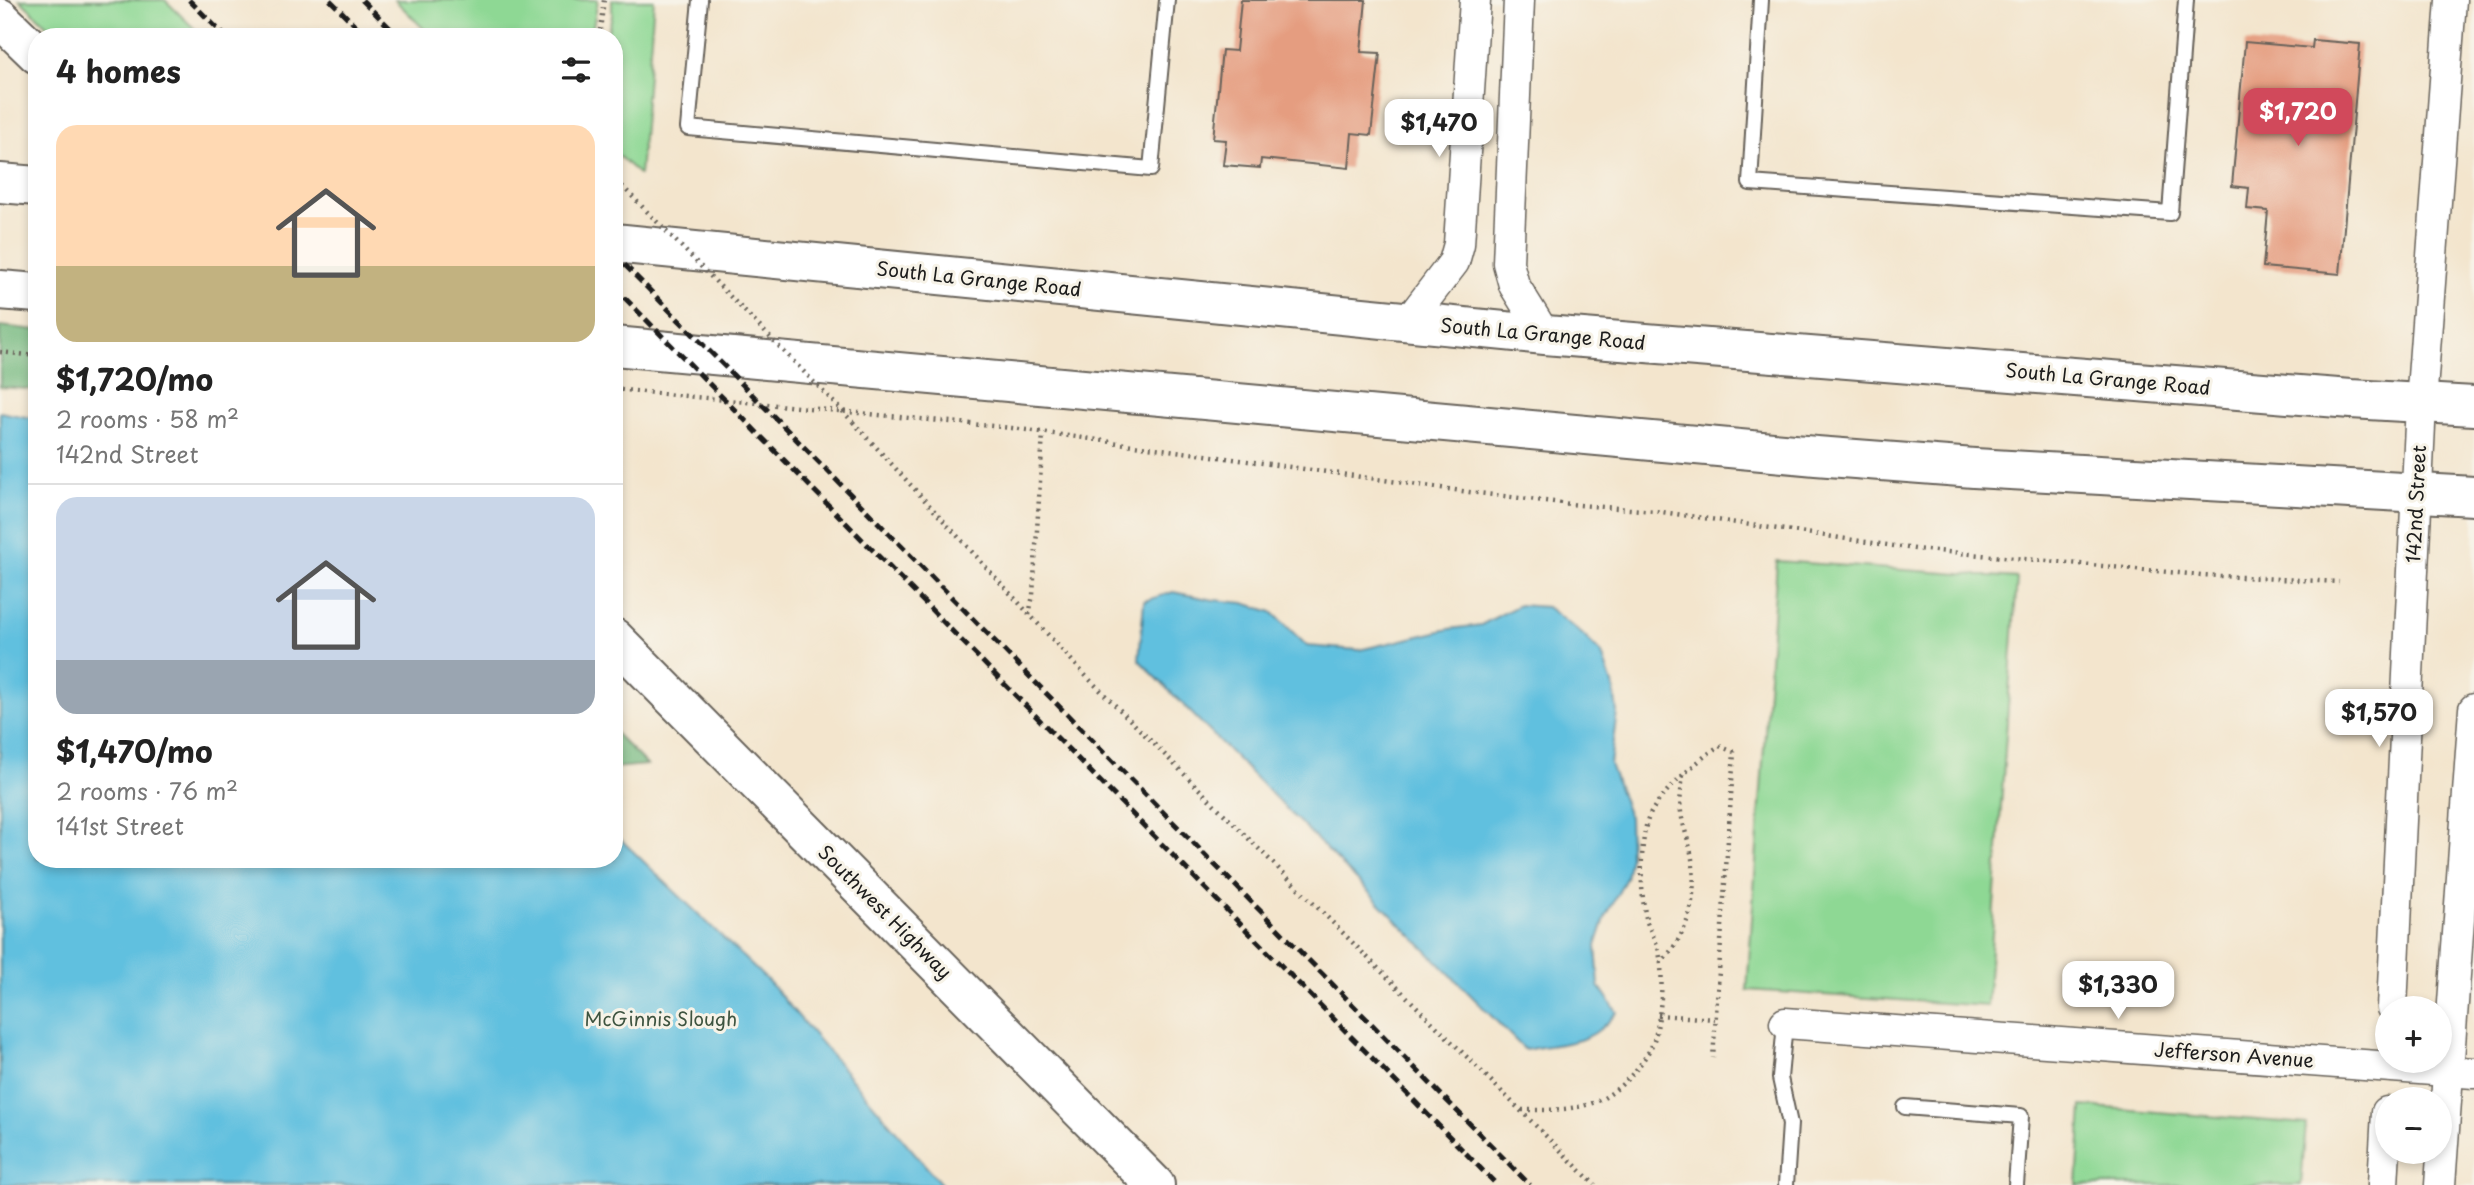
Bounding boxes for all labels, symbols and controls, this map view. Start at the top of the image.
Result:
text: 4 homes [56,48,181,93]
icon: filters [557,51,595,89]
pin: $1,720 [2241,88,2355,148]
text: $1,720 [2259,93,2337,128]
pin: $1,470 [1382,100,1496,159]
text: $1,470 [1401,104,1477,139]
icon: home [263,170,389,296]
street label: South La Grange Road [875,253,1083,303]
street label: South La Grange Road [1440,310,1647,356]
street label: South La Grange Road [2005,355,2212,401]
text: $1,720/mo [56,356,213,401]
text: 2 rooms · 58 m² [56,401,239,436]
text: 142nd Street [56,436,199,471]
street label: 142nd Street [2398,444,2432,563]
icon: home [263,542,389,668]
pin: $1,570 [2322,690,2436,749]
text: $1,570 [2341,694,2417,729]
text: $1,470/mo [56,728,213,773]
text: 2 rooms · 76 m² [56,773,238,808]
text: 141st Street [56,808,184,843]
street label: Southwest Highway [812,838,959,985]
pin: $1,330 [2061,962,2175,1021]
text: $1,330 [2078,966,2158,1001]
map controls [2375,996,2452,1164]
button: + [2375,996,2452,1073]
park label: McGinnis Slough [585,1004,737,1032]
street label: Jefferson Avenue [2153,1034,2315,1074]
button: − [2375,1087,2452,1164]

